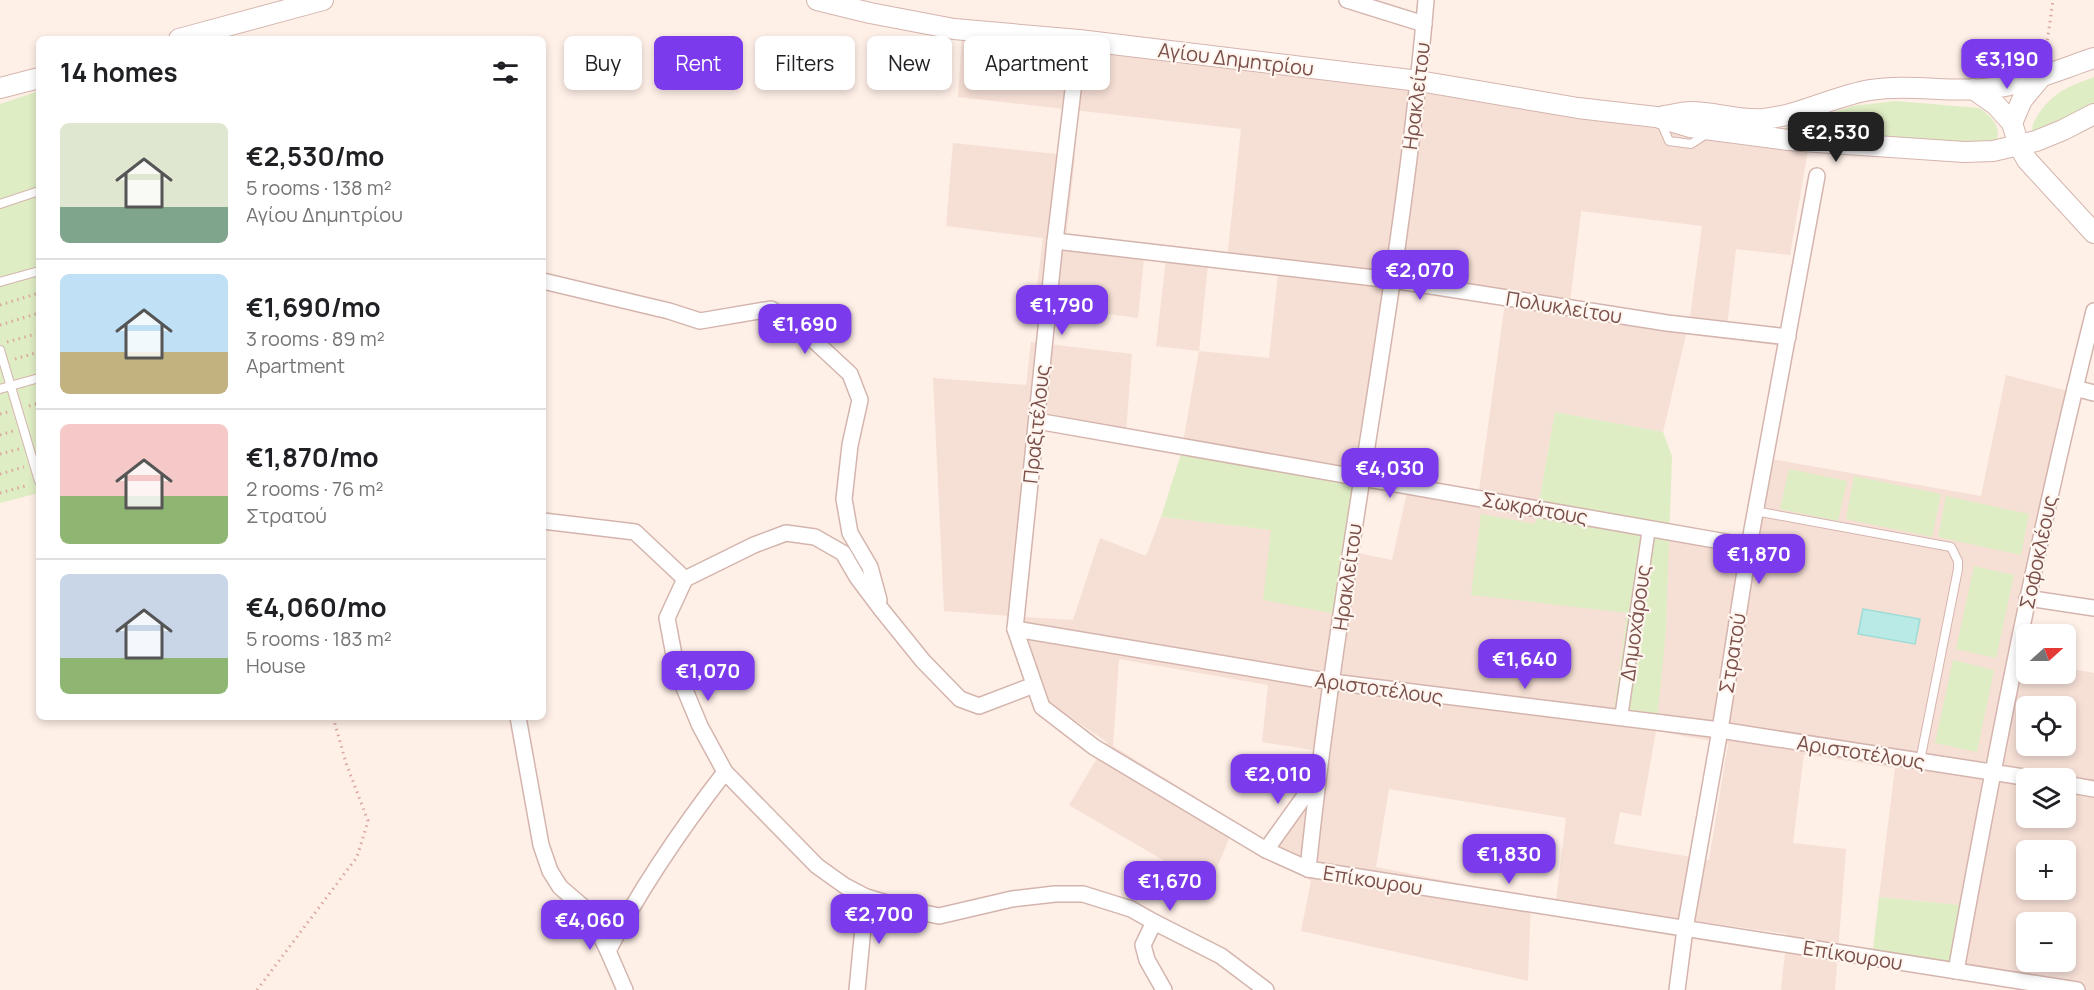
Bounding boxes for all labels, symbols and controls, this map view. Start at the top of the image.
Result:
chip: Buy [564,36,642,90]
chip: Rent [654,36,743,90]
chip: Filters [755,36,855,90]
chip: New [867,36,952,90]
chip: Apartment [964,36,1110,90]
street label: Αγίου Δημητρίου [1157,36,1315,82]
pin: €3,190 [1958,39,2056,90]
street label: Ηρακλείτου [1396,41,1436,151]
text: €3,190 [1975,45,2039,72]
text: 14 homes [60,54,178,90]
icon: filters [489,56,522,89]
pin: €2,530 [1787,112,1885,163]
text: €2,530 [1802,118,1870,145]
text: €2,530/mo [246,138,384,174]
icon: home [108,147,180,219]
text: 5 rooms · 138 m² [246,174,392,201]
text: Αγίου Δημητρίου [246,201,403,228]
pin: €2,070 [1371,250,1469,301]
text: €2,070 [1386,256,1454,283]
street label: Πολυκλείτου [1504,284,1624,330]
pin: €1,790 [1013,285,1111,336]
text: €1,690/mo [246,289,380,325]
text: €1,790 [1030,291,1094,318]
icon: home [108,298,180,370]
pin: €1,690 [756,304,854,355]
text: €1,690 [772,310,838,337]
text: 3 rooms · 89 m² [246,325,385,352]
text: Apartment [246,352,345,379]
street label: Πραξιτέλους [1016,363,1056,485]
text: €1,870/mo [246,439,379,475]
icon: home [108,448,180,520]
pin: €4,030 [1341,448,1439,499]
text: €4,030 [1355,454,1425,481]
text: 2 rooms · 76 m² [246,475,383,502]
street label: Σωκράτους [1480,485,1590,531]
street label: Σοφοκλέους [2013,492,2063,612]
text: Στρατού [246,502,327,529]
street label: Ηρακλείτου [1326,522,1368,632]
pin: €1,870 [1710,534,1808,585]
text: €1,870 [1727,540,1791,567]
street label: Δημοχάρους [1613,563,1657,683]
text: €4,060/mo [246,589,387,625]
icon: home [108,598,180,670]
street label: Στρατού [1712,611,1752,695]
north arrow [2016,624,2076,684]
map controls [2016,624,2076,972]
text: 5 rooms · 183 m² [246,625,392,652]
pin: €1,640 [1476,639,1574,690]
text: €1,640 [1492,645,1558,672]
pin: €1,070 [659,651,757,702]
text: House [246,652,306,679]
text: €1,070 [676,657,740,684]
street label: Αριστοτέλους [1313,666,1445,710]
button: locate [2016,696,2076,756]
street label: Αριστοτέλους [1795,729,1927,775]
pin: €2,010 [1229,754,1327,805]
text: €2,010 [1245,760,1311,787]
button: layers [2016,768,2076,828]
pin: €1,830 [1460,834,1558,885]
text: €1,830 [1477,840,1541,867]
button: + [2016,840,2076,900]
street label: Επίκουρου [1321,859,1425,901]
pin: €1,670 [1121,861,1219,912]
text: €1,670 [1138,867,1202,894]
pin: €2,700 [830,894,928,945]
pin: €4,060 [541,900,639,951]
text: €2,700 [845,900,913,927]
text: €4,060 [555,906,625,933]
button: − [2016,912,2076,972]
street label: Επίκουρου [1801,934,1905,976]

